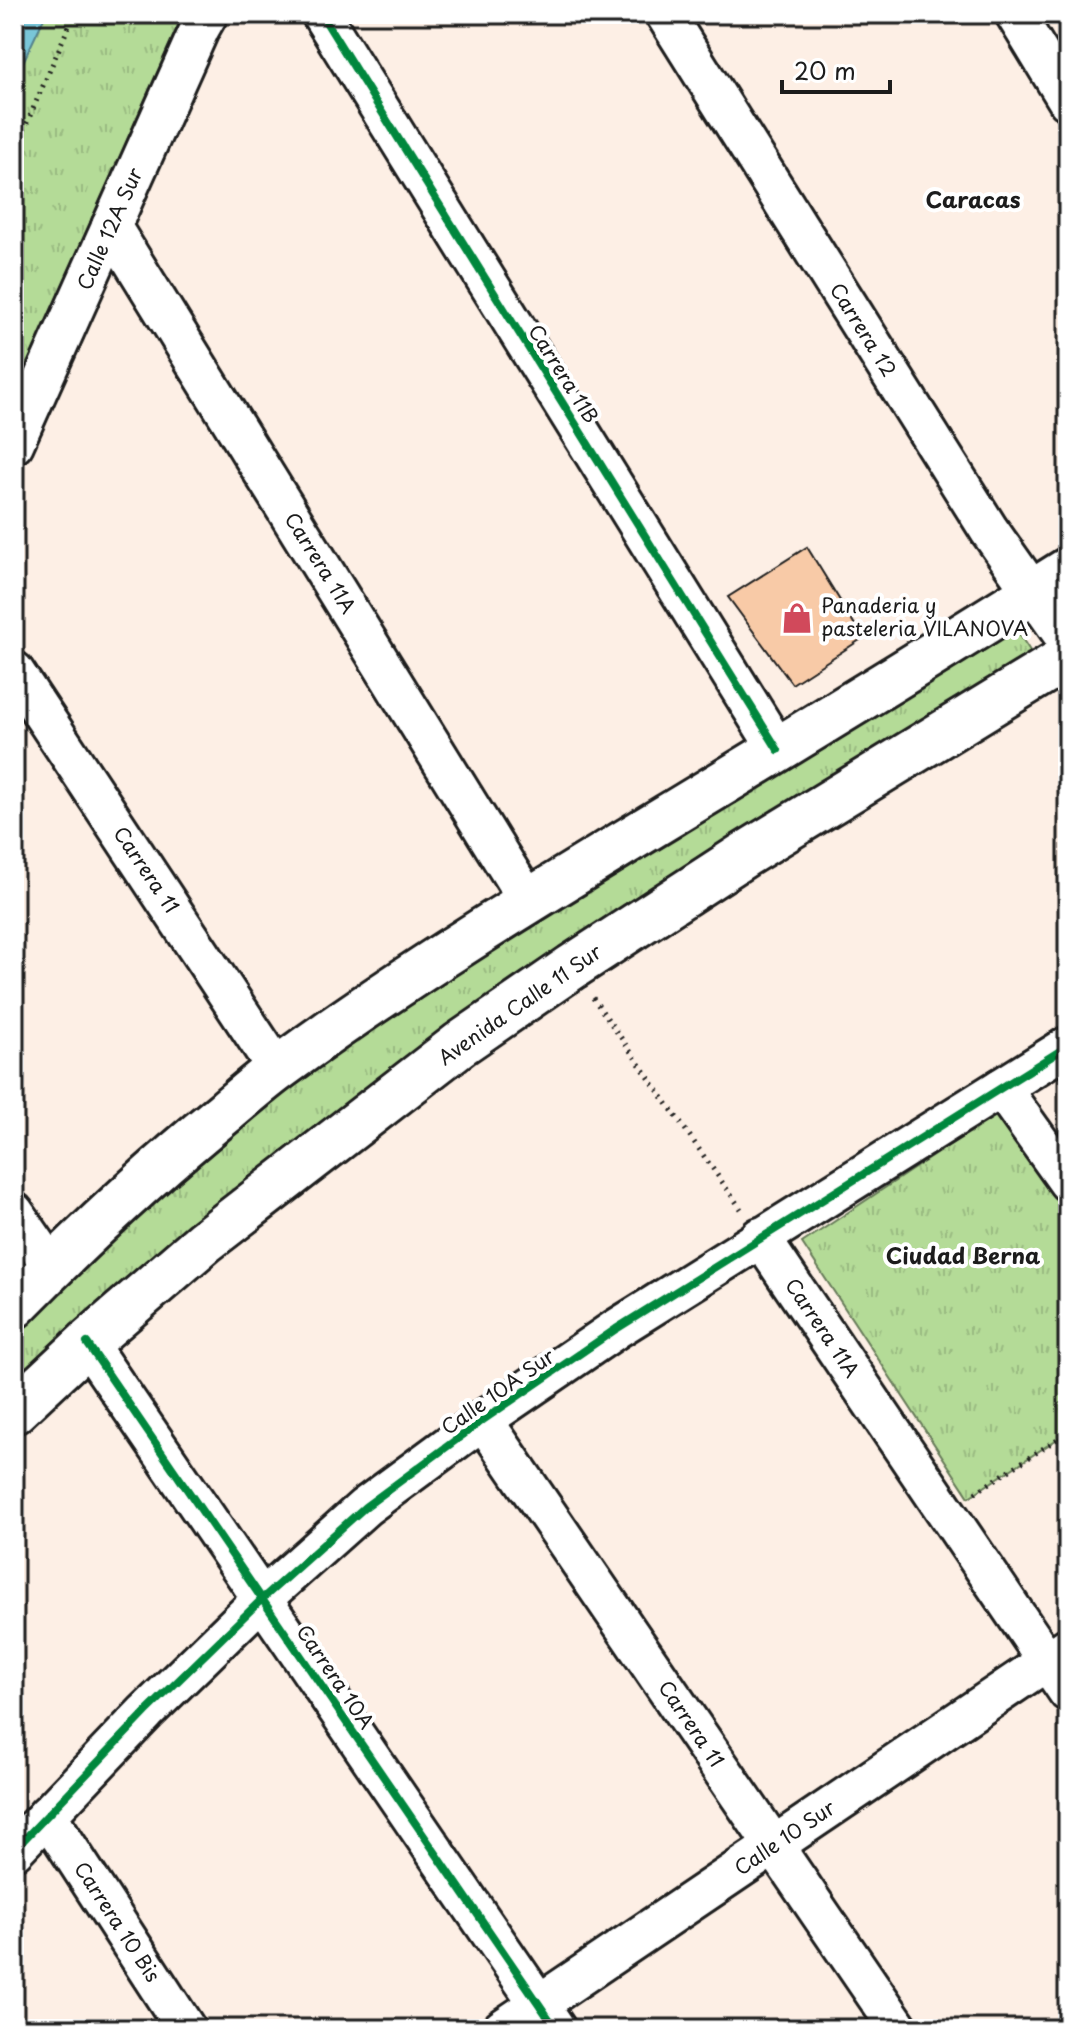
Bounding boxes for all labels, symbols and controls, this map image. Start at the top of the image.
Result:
scale bar [782,44,890,94]
text: 20 m [794,52,856,88]
street label: Calle 12A Sur [69,162,150,295]
district label: Caracas [925,182,1021,215]
street label: Carrera 12 [823,277,905,382]
street label: Carrera 11B [522,318,606,429]
street label: Carrera 11A [278,506,364,619]
place label: Panaderia y pasteleria VILANOVA [821,590,1028,643]
shop icon: Panaderia y pasteleria VILANOVA [780,601,814,635]
street label: Carrera 11 [107,820,187,919]
street label: Avenida Calle 11 Sur [432,936,608,1072]
district label: Ciudad Berna [886,1238,1041,1271]
street label: Carrera 11A [778,1272,867,1383]
street label: Calle 10A Sur [434,1340,561,1442]
street label: Carrera 10A [290,1618,382,1735]
street label: Carrera 11 [652,1674,732,1773]
street label: Calle 10 Sur [728,1792,841,1882]
street label: Carrera 10 Bis [67,1855,168,1988]

